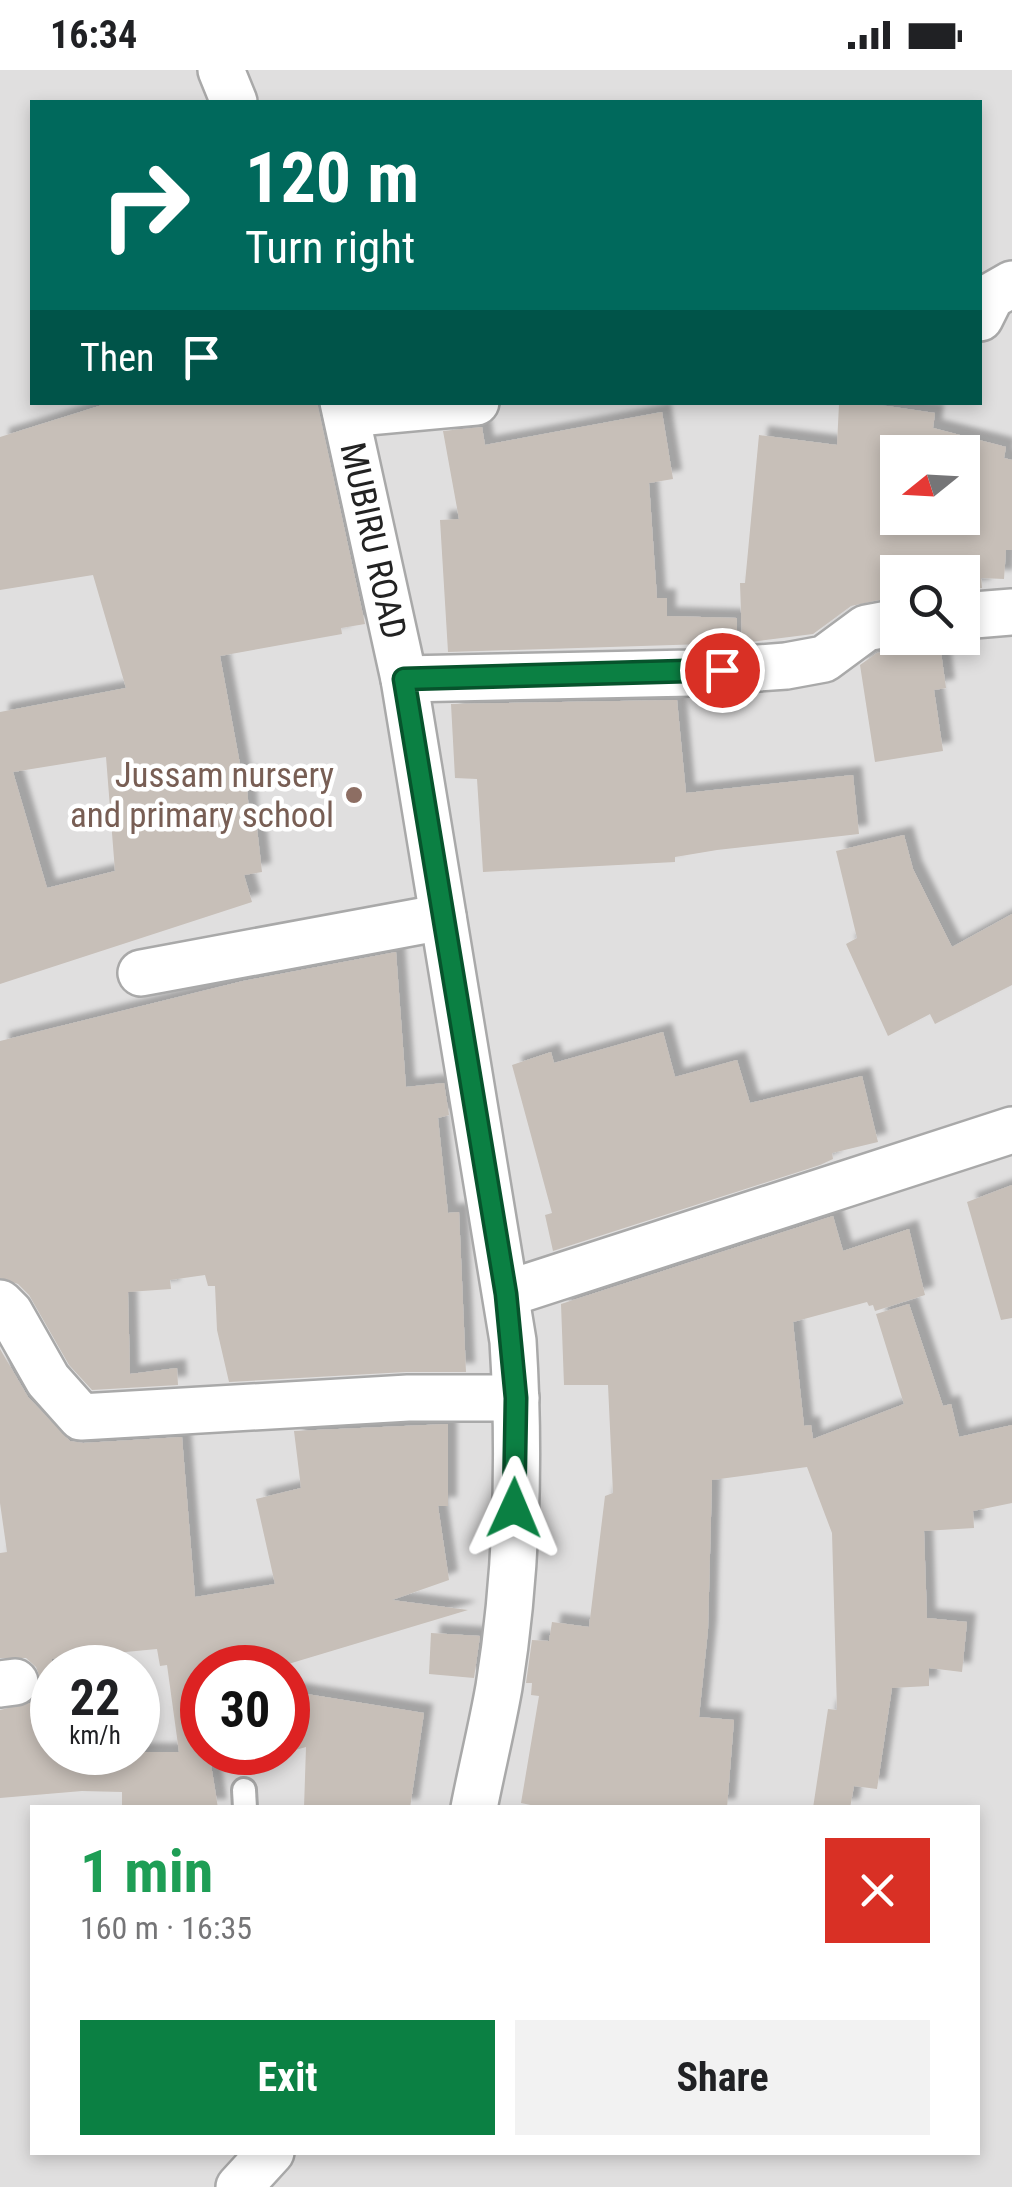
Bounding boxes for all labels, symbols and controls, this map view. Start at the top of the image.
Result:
text: 16:34 [50,13,137,57]
text: 120 m [245,137,419,219]
icon: right [80,140,210,270]
text: Turn right [245,221,415,274]
icon: arrive [174,330,229,385]
text: Then [80,336,154,380]
north arrow [880,435,980,535]
map controls [880,435,980,655]
street label: MUBIRU ROAD [332,439,415,643]
button: search [880,555,980,655]
pin [680,628,765,713]
icon: arrive [695,643,750,698]
place label: Jussam nursery and primary school [70,755,334,836]
marker: Jussam nursery and primary school [343,784,365,806]
position arrow [462,1456,566,1560]
speed limit sign: 30 [180,1645,310,1775]
text: 22 [70,1669,120,1727]
text: km/h [69,1721,121,1750]
text: 1 min [80,1836,213,1907]
button: close [825,1838,930,1943]
text: 160 m · 16:35 [80,1909,252,1947]
button: Exit [80,2020,495,2135]
button: Share [515,2020,930,2135]

